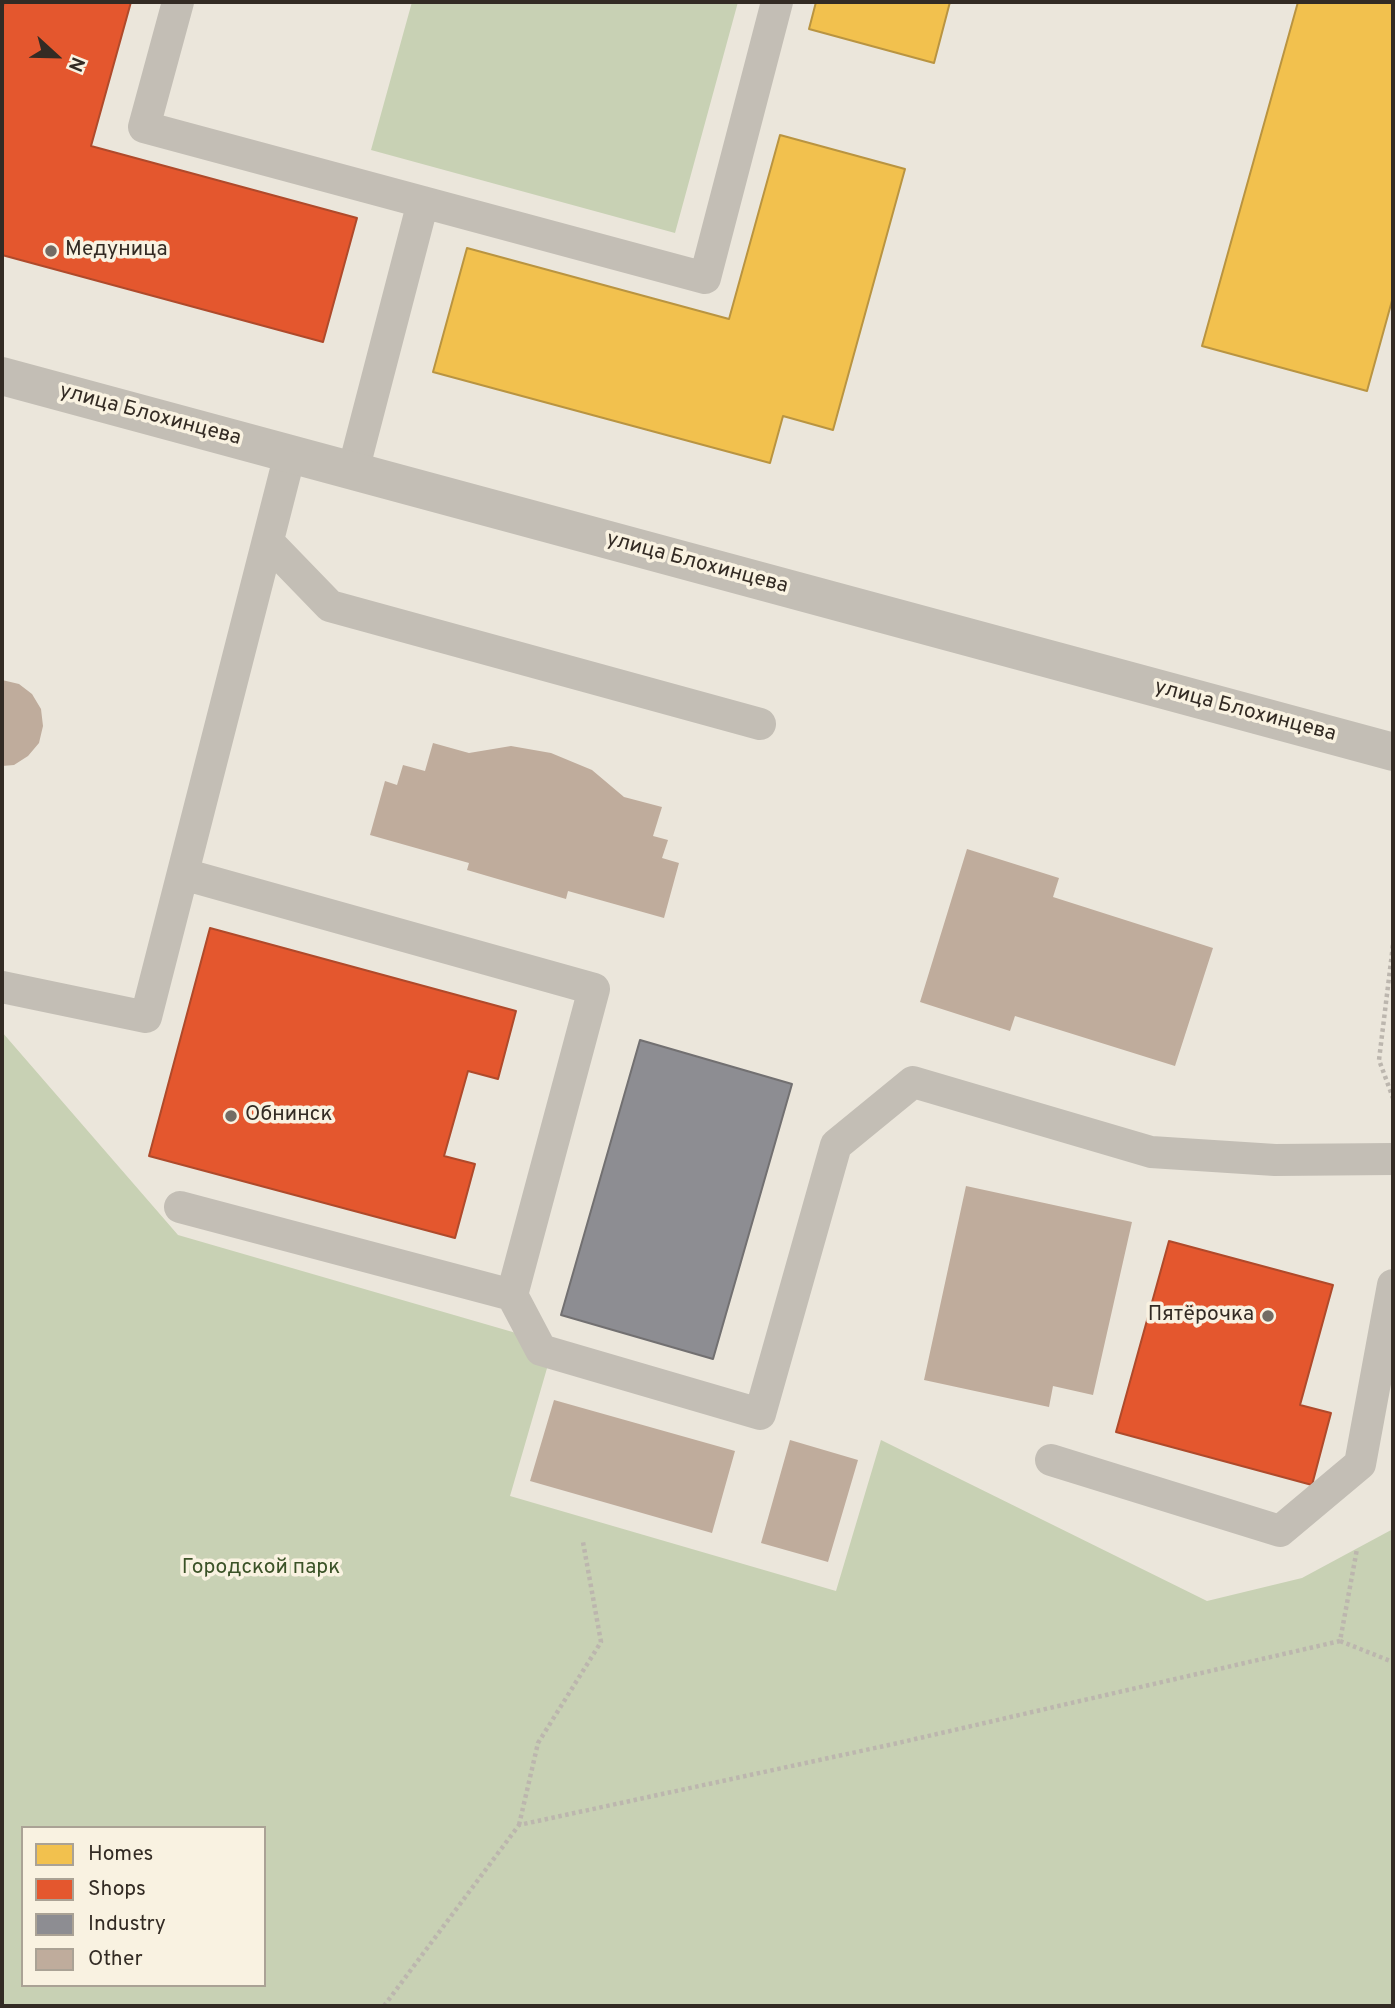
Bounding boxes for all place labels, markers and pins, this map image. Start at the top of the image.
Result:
place label: Медуница [65,238,168,264]
marker: Медуница [43,243,59,259]
place label: Обнинск [245,1103,332,1129]
marker: Обнинск [223,1108,239,1124]
place label: Пятёрочка [1148,1303,1254,1329]
marker: Пятёрочка [1260,1308,1276,1324]

